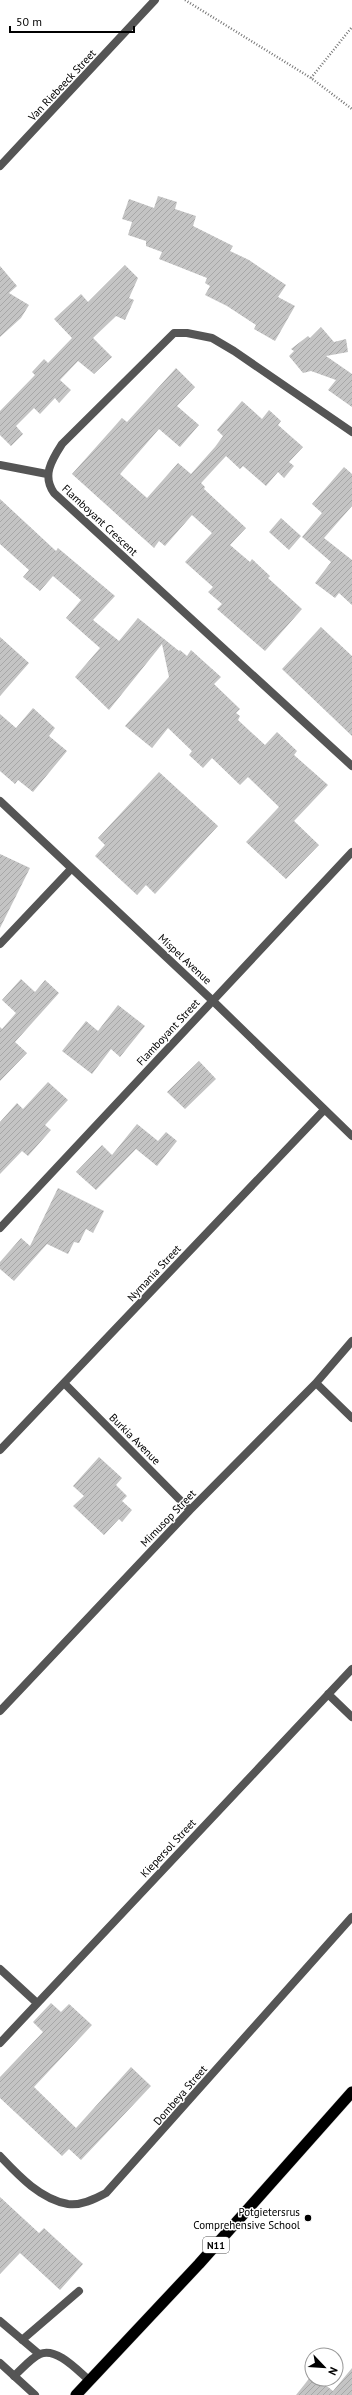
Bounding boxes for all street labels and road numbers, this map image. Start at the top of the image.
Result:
street label: Van Riebeeck Street [24,46,99,125]
street label: Flamboyant Crescent [59,481,141,559]
street label: Mispel Avenue [155,931,215,988]
street label: Flamboyant Street [133,995,203,1068]
street label: Nymania Street [124,1242,184,1304]
street label: Burkia Avenue [106,1410,164,1468]
street label: Mimusop Street [137,1486,199,1549]
street label: Kiepersol Street [137,1815,199,1880]
street label: Dombeya Street [150,2062,210,2128]
road number: N11 [203,2237,229,2253]

